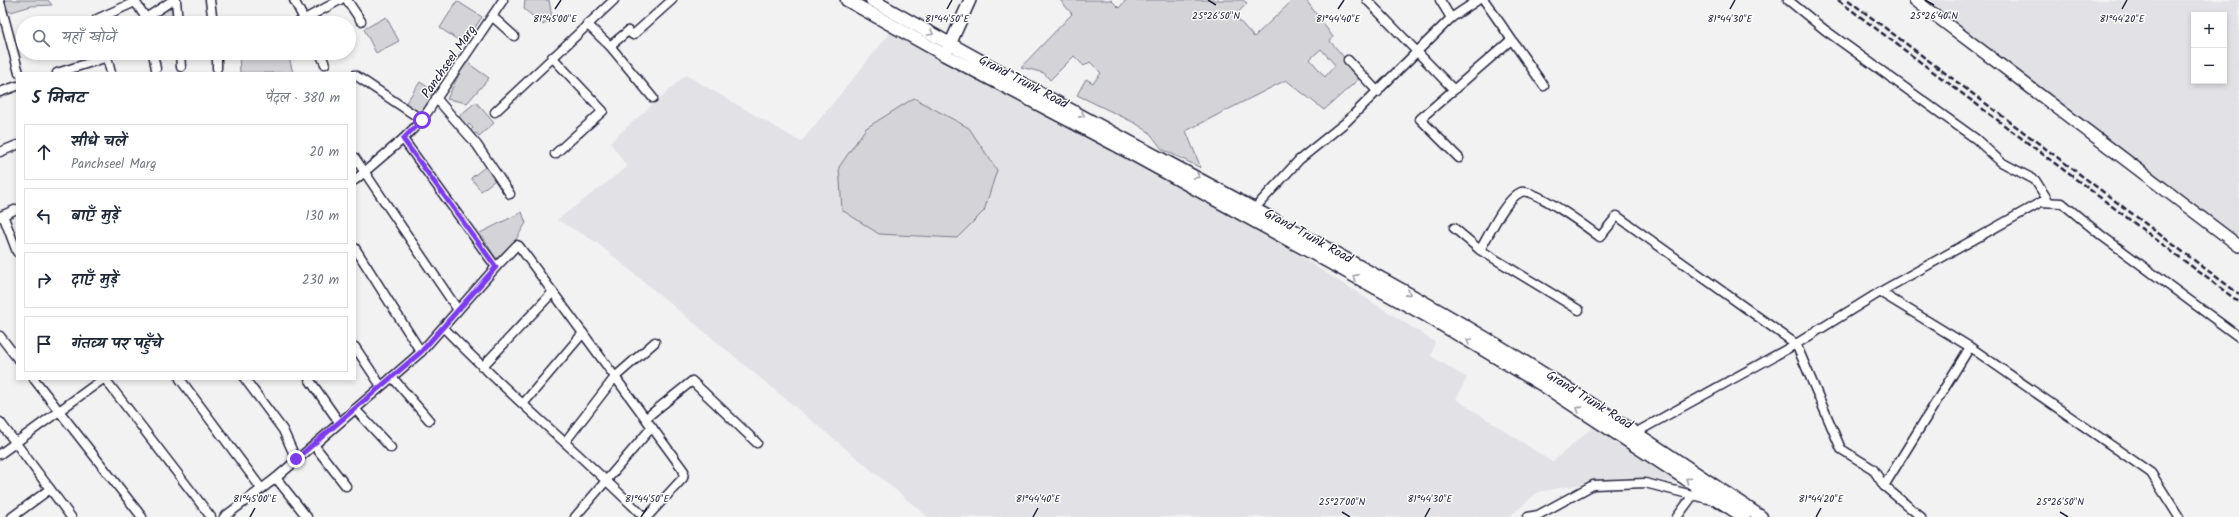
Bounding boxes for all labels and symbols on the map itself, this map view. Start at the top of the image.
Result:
text: 25°26'50"N [1192,8,1240,24]
text: 25°26'40"N [1910,8,1958,24]
text: 81°45'00"E [533,11,578,27]
text: 81°44'50"E [925,11,970,27]
text: 81°44'40"E [1316,11,1361,27]
text: 81°44'30"E [1708,11,1754,27]
text: 81°44'20"E [2100,11,2146,27]
street label: Panchseel Marg [416,21,482,103]
one-way arrow [926,29,934,36]
street label: Grand Trunk Road [975,50,1072,115]
one-way arrow [1078,110,1085,118]
route start [413,111,431,129]
one-way arrow [1192,172,1200,179]
street label: Grand Trunk Road [1260,203,1357,270]
one-way arrow [1352,274,1359,282]
one-way arrow [1404,289,1411,296]
one-way arrow [1466,338,1473,345]
street label: Grand Trunk Road [1542,365,1637,436]
one-way arrow [1576,406,1583,413]
route end [287,450,305,468]
one-way arrow [1685,477,1692,484]
text: 81°45'00"E [233,491,278,507]
text: 81°44'50"E [625,491,670,507]
text: 81°44'40"E [1016,491,1061,507]
text: 81°44'30"E [1408,491,1454,507]
text: 81°44'20"E [1799,491,1845,507]
text: 25°27'00"N [1319,494,1365,510]
text: 25°26'50"N [2036,494,2084,510]

